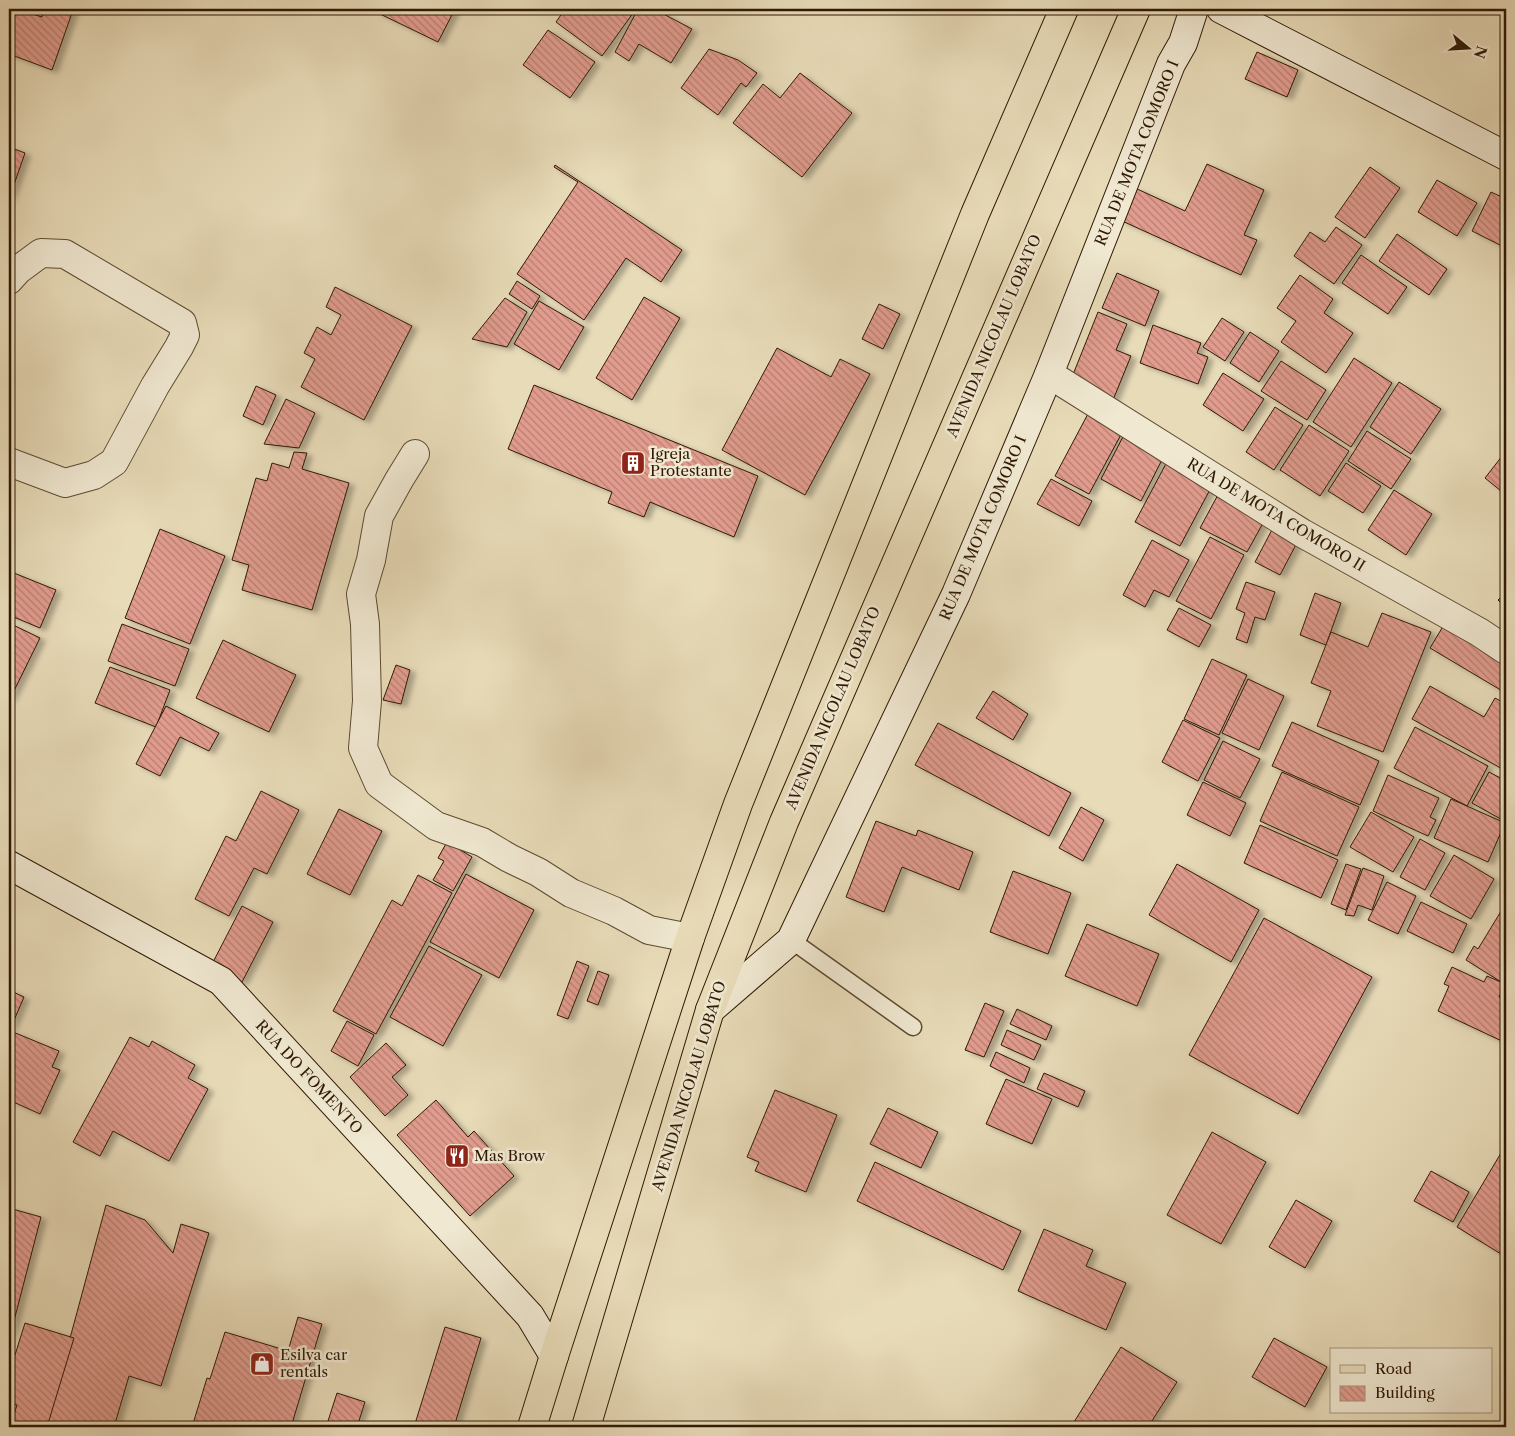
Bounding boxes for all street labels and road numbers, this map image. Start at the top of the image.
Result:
street label: RUA DE MOTA COMORO I [1090,57,1183,249]
street label: AVENIDA NICOLAU LOBATO [942,231,1045,441]
street label: RUA DE MOTA COMORO I [935,433,1030,623]
street label: RUA DE MOTA COMORO II [1184,454,1369,575]
street label: AVENIDA NICOLAU LOBATO [781,603,884,813]
street label: AVENIDA NICOLAU LOBATO [647,978,730,1194]
street label: RUA DO FOMENTO [252,1016,367,1137]

